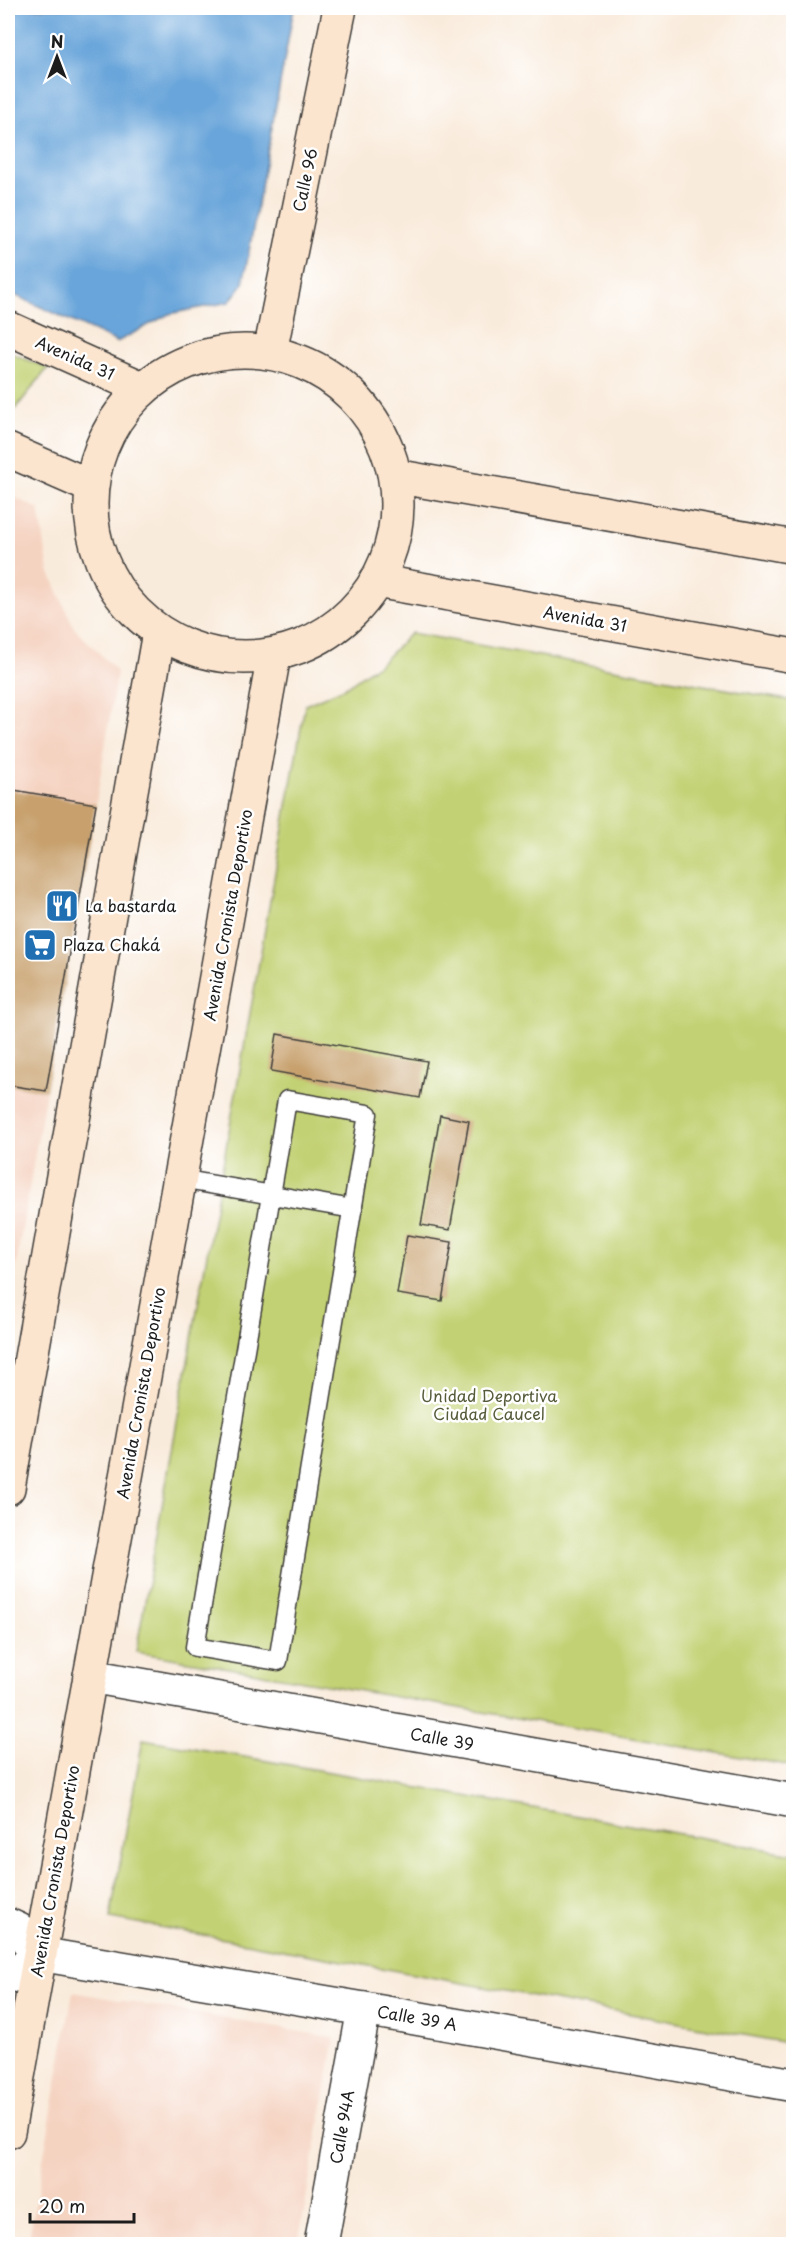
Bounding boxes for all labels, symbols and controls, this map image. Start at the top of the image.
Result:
north arrow [27,27,87,87]
text: N [51,29,63,53]
street label: Calle 96 [286,146,322,214]
street label: Avenida 31 [32,329,119,385]
street label: Avenida 31 [542,599,629,637]
street label: Avenida Cronista Deportivo [197,807,257,1023]
restaurant icon: La bastarda [44,888,80,924]
place label: La bastarda [85,893,176,917]
supermarket icon: Plaza Chaká [22,927,58,963]
place label: Plaza Chaká [63,932,160,956]
street label: Avenida Cronista Deportivo [110,1285,170,1501]
park label: Unidad Deportiva Ciudad Caucel [421,1383,557,1425]
street label: Calle 39 [408,1721,476,1755]
street label: Avenida Cronista Deportivo [24,1763,84,1979]
street label: Calle 39 A [375,1998,459,2036]
street label: Calle 94A [323,2088,359,2166]
scale bar [30,2186,134,2224]
text: 20 m [39,2192,85,2219]

